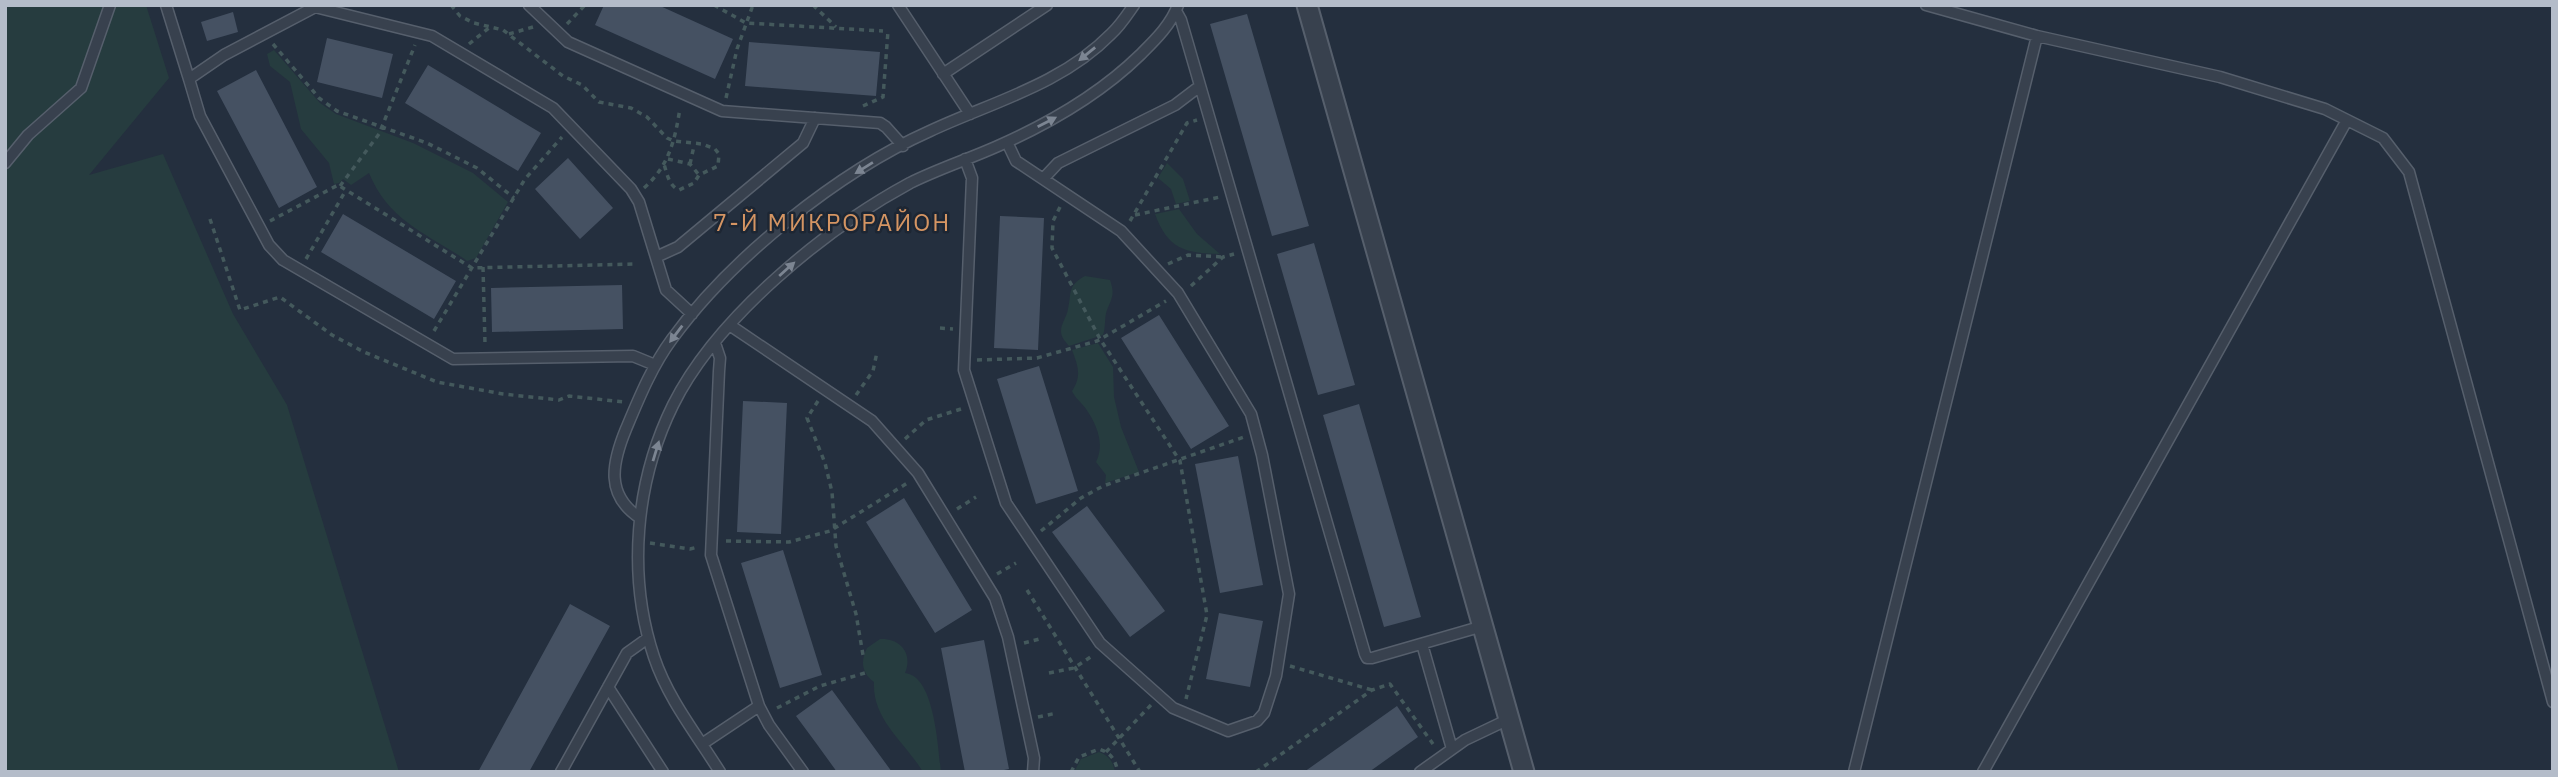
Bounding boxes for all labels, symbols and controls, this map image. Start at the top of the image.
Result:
one-way arrow [1079,47,1097,62]
one-way arrow [1037,116,1057,128]
one-way arrow [854,162,873,175]
district label: 7-Й МИКРОРАЙОН [713,206,951,238]
one-way arrow [778,262,795,278]
one-way arrow [669,325,683,343]
one-way arrow [651,441,661,462]

